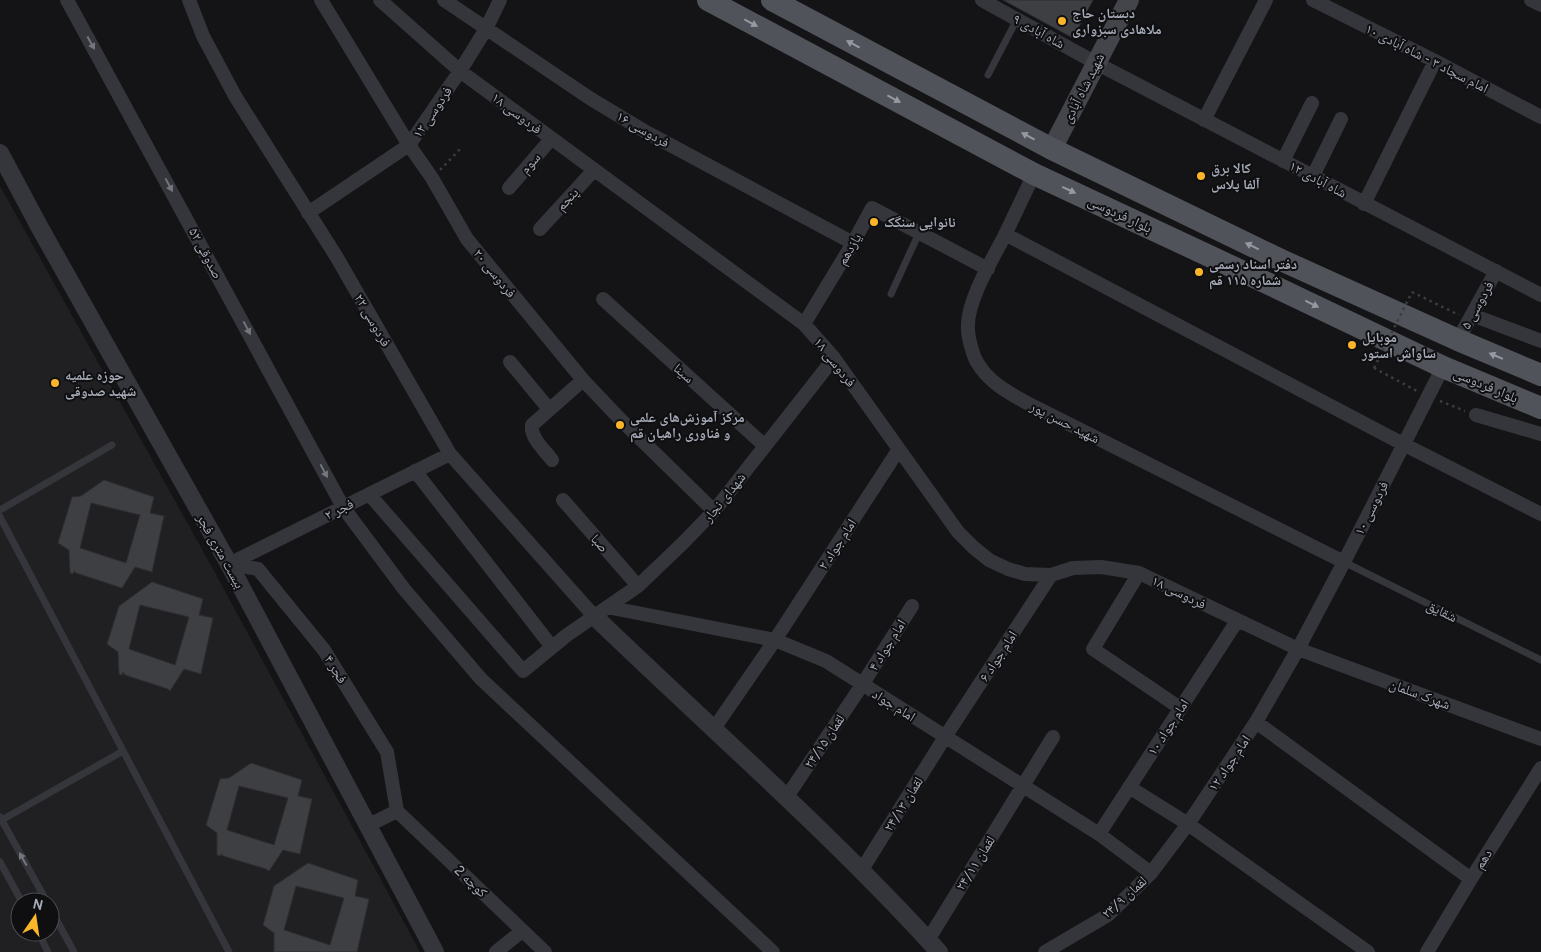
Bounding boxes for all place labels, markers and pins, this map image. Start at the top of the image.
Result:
place label: دبستان حاج ملاهادی سبزواری [1072,6,1162,39]
marker: دبستان حاج ملاهادی سبزواری [1056,15,1068,27]
place label: کالا برق آلفا پلاس [1211,161,1260,194]
marker: کالا برق آلفا پلاس [1195,170,1207,182]
place label: نانوایی سنگک [884,215,956,232]
marker: نانوایی سنگک [868,216,880,228]
place label: دفتر اسناد رسمی شماره ۱۱۵ قم [1209,257,1297,290]
marker: دفتر اسناد رسمی شماره ۱۱۵ قم [1193,266,1205,278]
place label: موبایل ساواش استور [1361,330,1436,363]
marker: موبایل ساواش استور [1346,339,1358,351]
place label: حوزه علمیه شهید صدوقی [65,368,136,401]
marker: حوزه علمیه شهید صدوقی [49,377,61,389]
place label: مرکز آموزش‌های علمی و فناوری راهیان قم [630,410,745,443]
marker: مرکز آموزش‌های علمی و فناوری راهیان قم [614,419,626,431]

